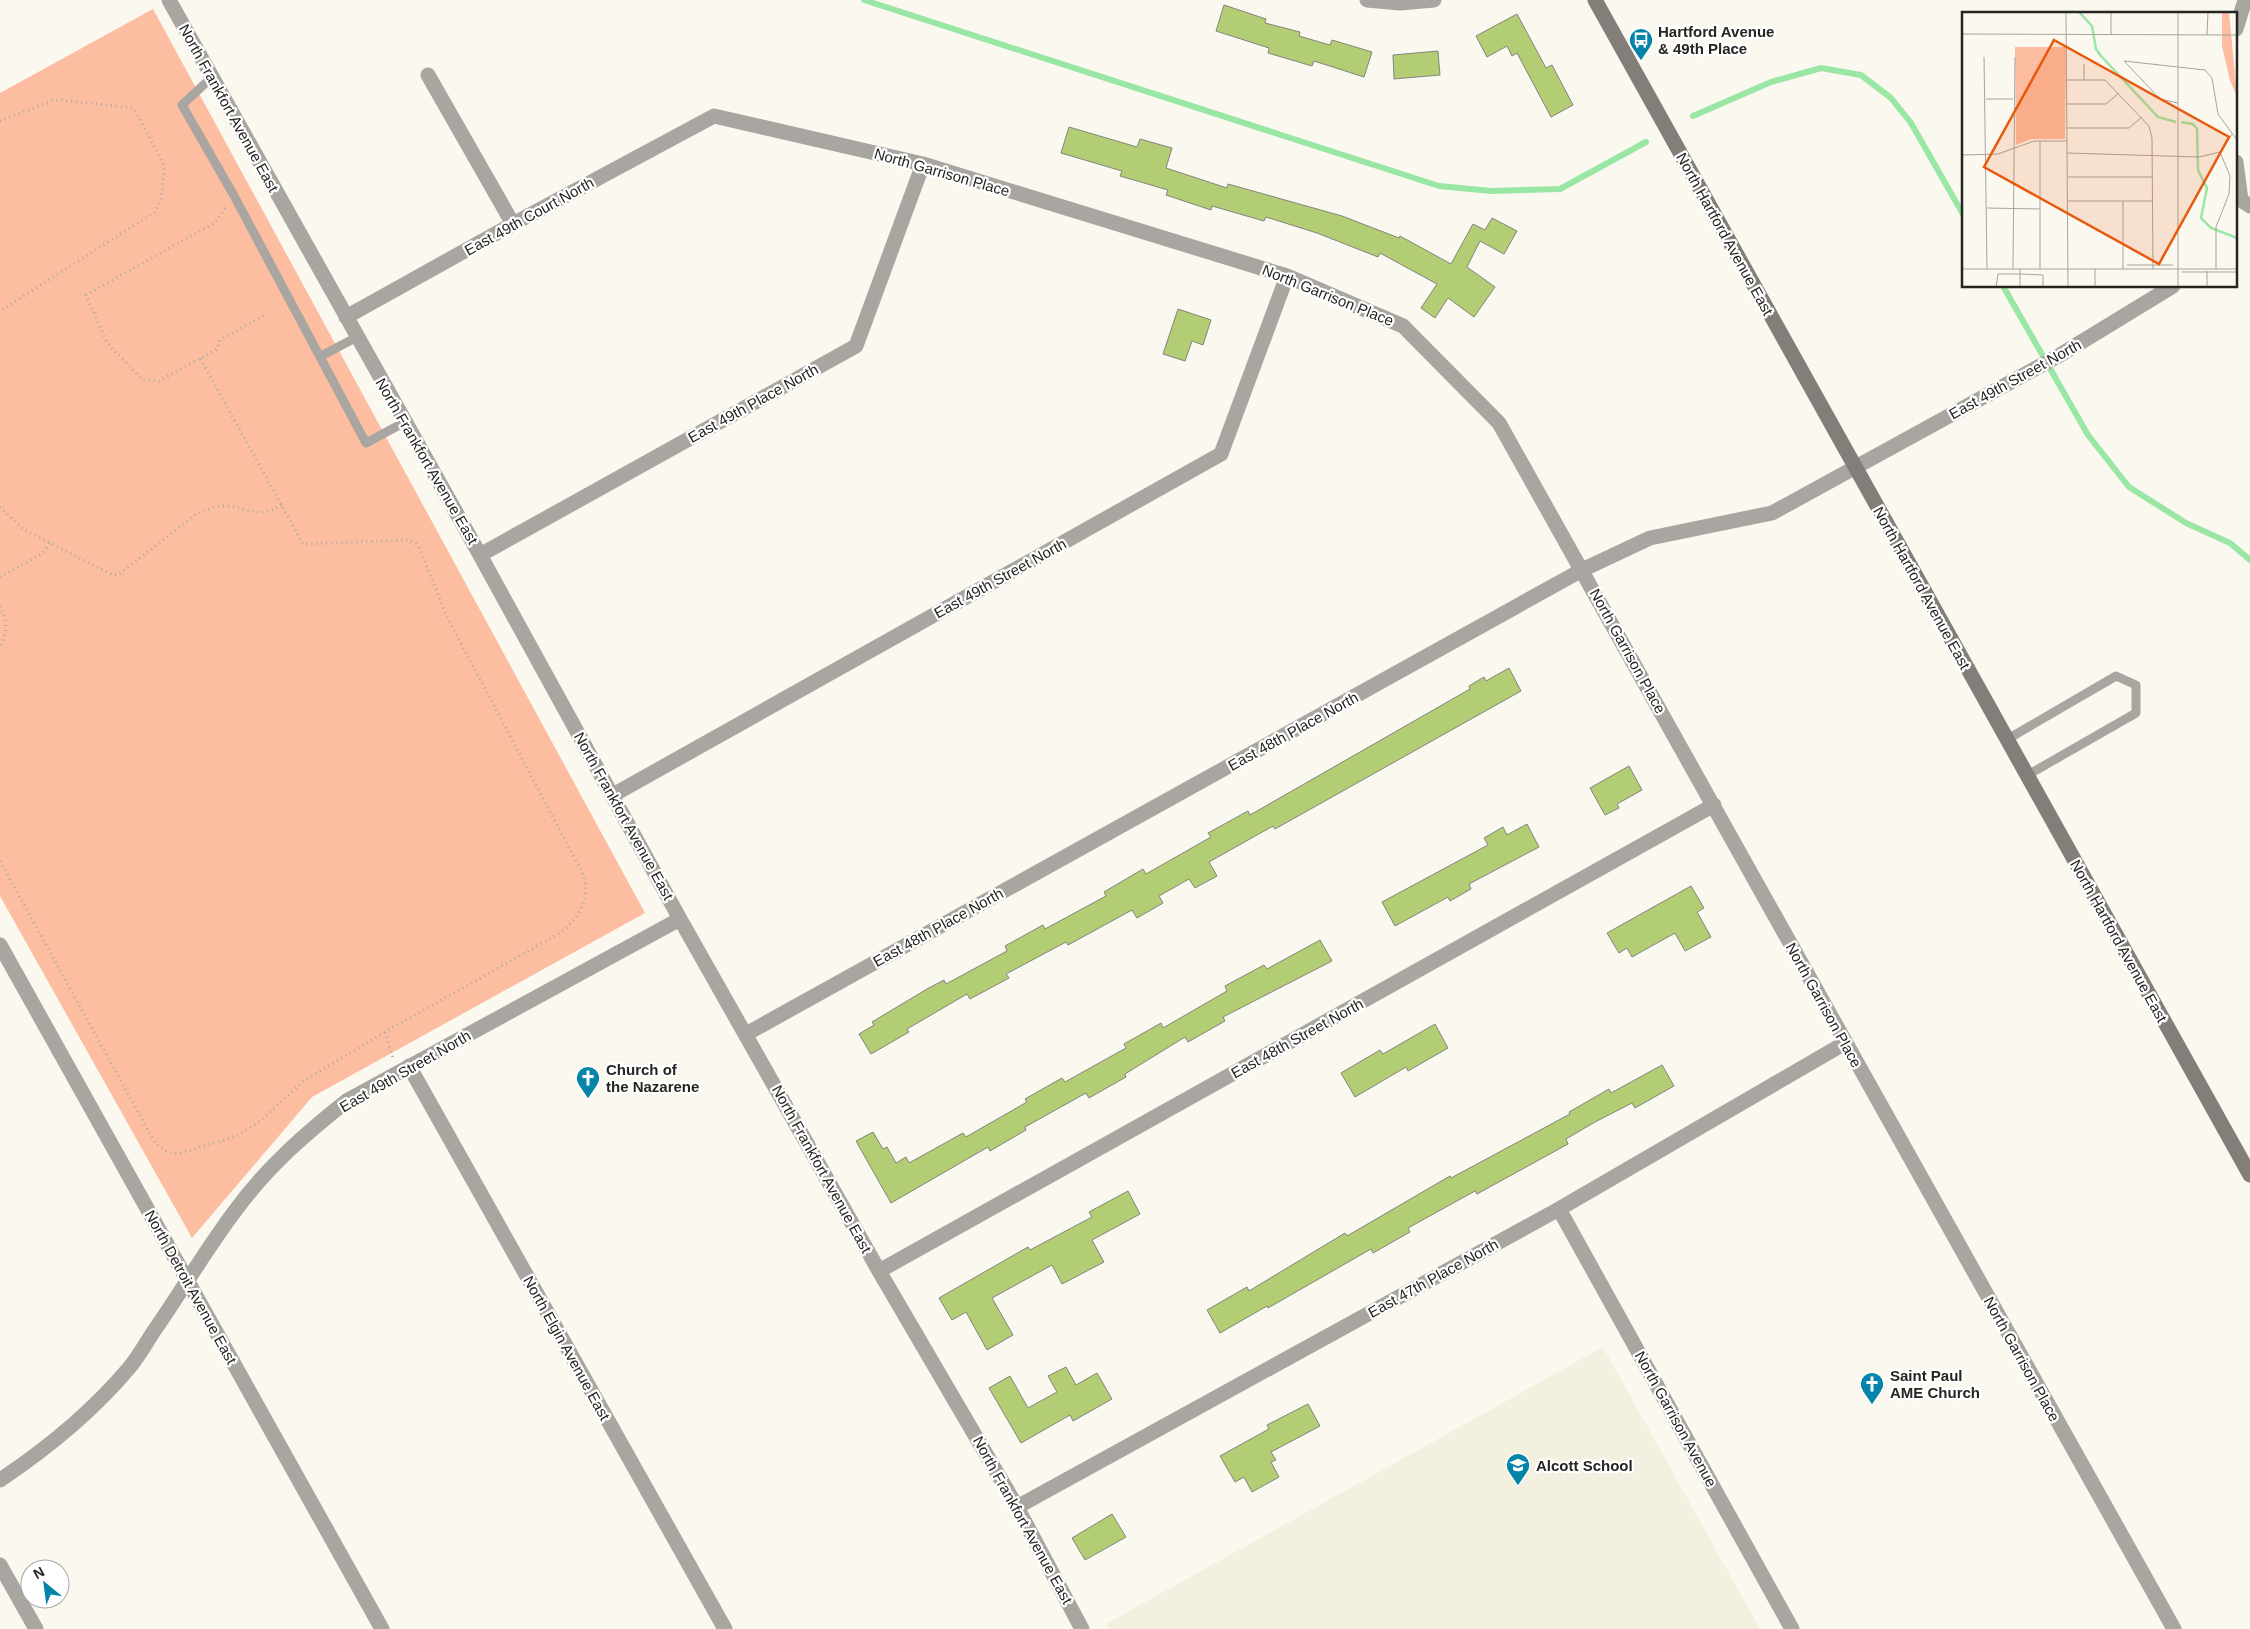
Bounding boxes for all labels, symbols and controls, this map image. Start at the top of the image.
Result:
inset map [1962,12,2238,288]
street label: North Frankfort Avenue East [176,21,283,195]
place label: Hartford Avenue & 49th Place [1658,23,1774,57]
bus stop icon: Hartford Avenue & 49th Place [1628,27,1654,61]
street label: North Garrison Place [872,145,1012,199]
street label: North Hartford Avenue East [1673,150,1777,319]
street label: East 49th Court North [461,173,597,259]
street label: North Garrison Place [1260,261,1396,329]
street label: East 49th Street North [1946,336,2084,422]
street label: East 49th Place North [685,360,821,446]
street label: North Frankfort Avenue East [372,375,482,548]
street label: North Hartford Avenue East [1870,504,1974,673]
street label: East 49th Street North [931,535,1069,621]
street label: North Garrison Place [1587,586,1669,716]
street label: East 48th Place North [1225,688,1361,774]
street label: North Frankfort Avenue East [571,729,678,903]
street label: North Hartford Avenue East [2067,857,2171,1026]
street label: East 48th Place North [870,884,1006,970]
street label: North Garrison Place [1783,940,1865,1070]
street label: East 48th Street North [1228,995,1366,1081]
street label: East 49th Street North [336,1027,474,1115]
place label: Church of the Nazarene [606,1061,699,1095]
church icon: Church of the Nazarene [575,1065,601,1099]
street label: North Frankfort Avenue East [769,1082,876,1256]
street label: North Detroit Avenue East [142,1207,241,1368]
street label: East 47th Place North [1365,1235,1501,1321]
street label: North Elgin Avenue East [520,1273,614,1424]
street label: North Garrison Place [1981,1294,2063,1424]
street label: North Garrison Avenue [1632,1348,1720,1490]
place label: Saint Paul AME Church [1890,1367,1980,1401]
church icon: Saint Paul AME Church [1859,1371,1885,1405]
street label: North Frankfort Avenue East [970,1433,1077,1607]
school or university icon: Alcott School [1505,1452,1531,1486]
place label: Alcott School [1536,1457,1633,1474]
north arrow [20,1559,70,1609]
text: N [30,1563,47,1582]

